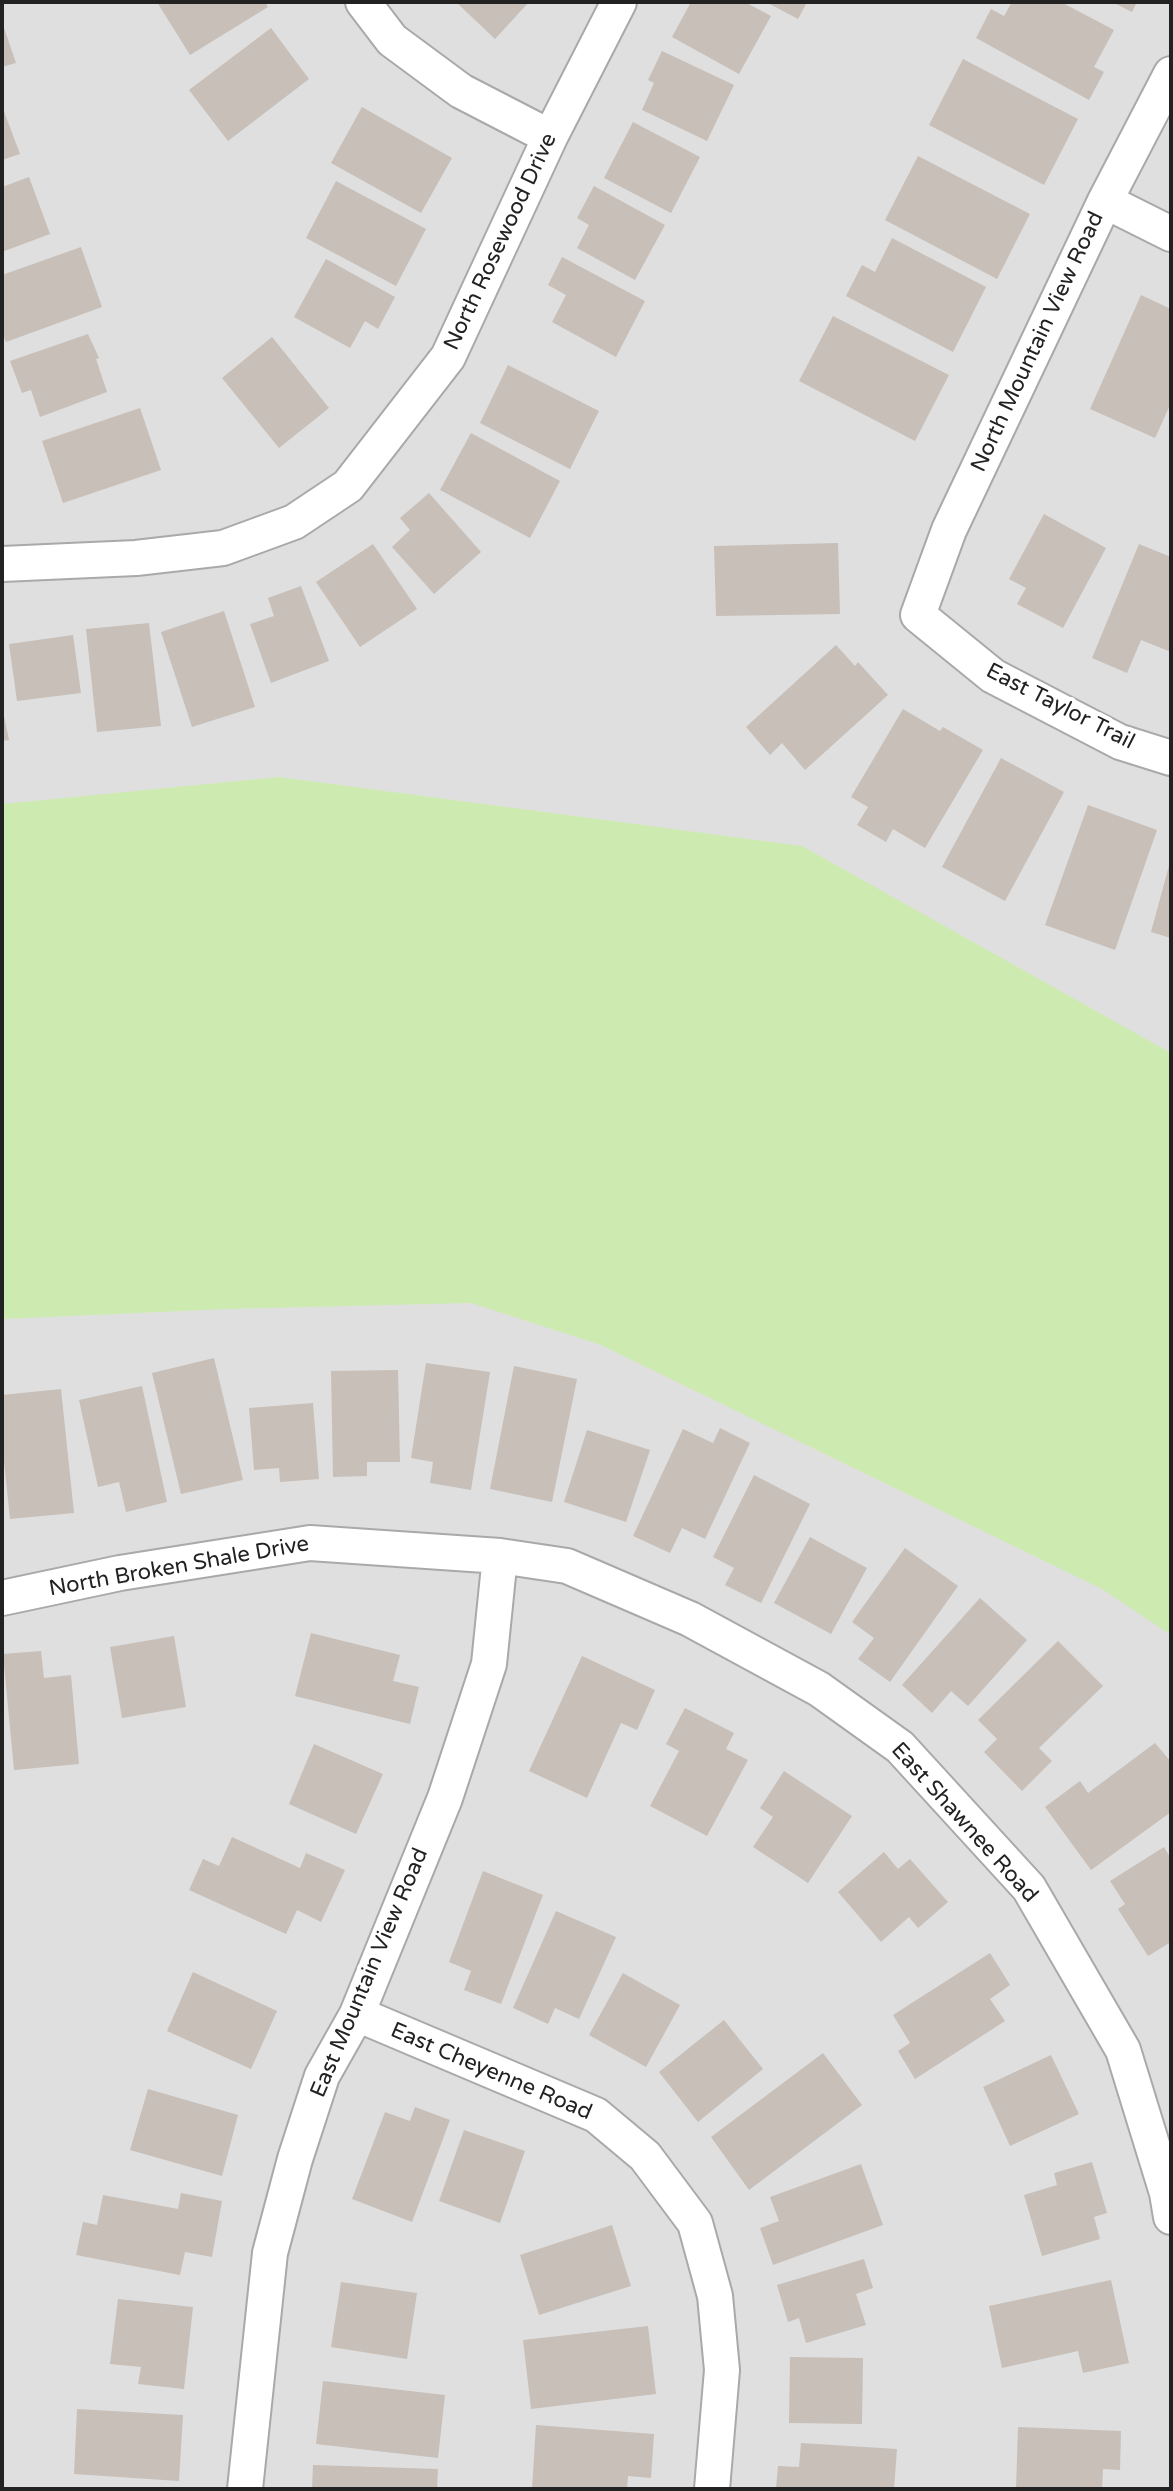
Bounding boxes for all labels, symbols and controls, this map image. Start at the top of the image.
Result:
street label: North Rosewood Drive [439,129,563,355]
street label: North Mountain View Road [966,208,1110,476]
street label: East Taylor Trail [981,658,1139,756]
street label: North Broken Shale Drive [47,1531,311,1603]
street label: East Shawnee Road [885,1737,1043,1909]
street label: East Mountain View Road [305,1844,435,2102]
street label: East Cheyenne Road [386,2018,596,2126]

